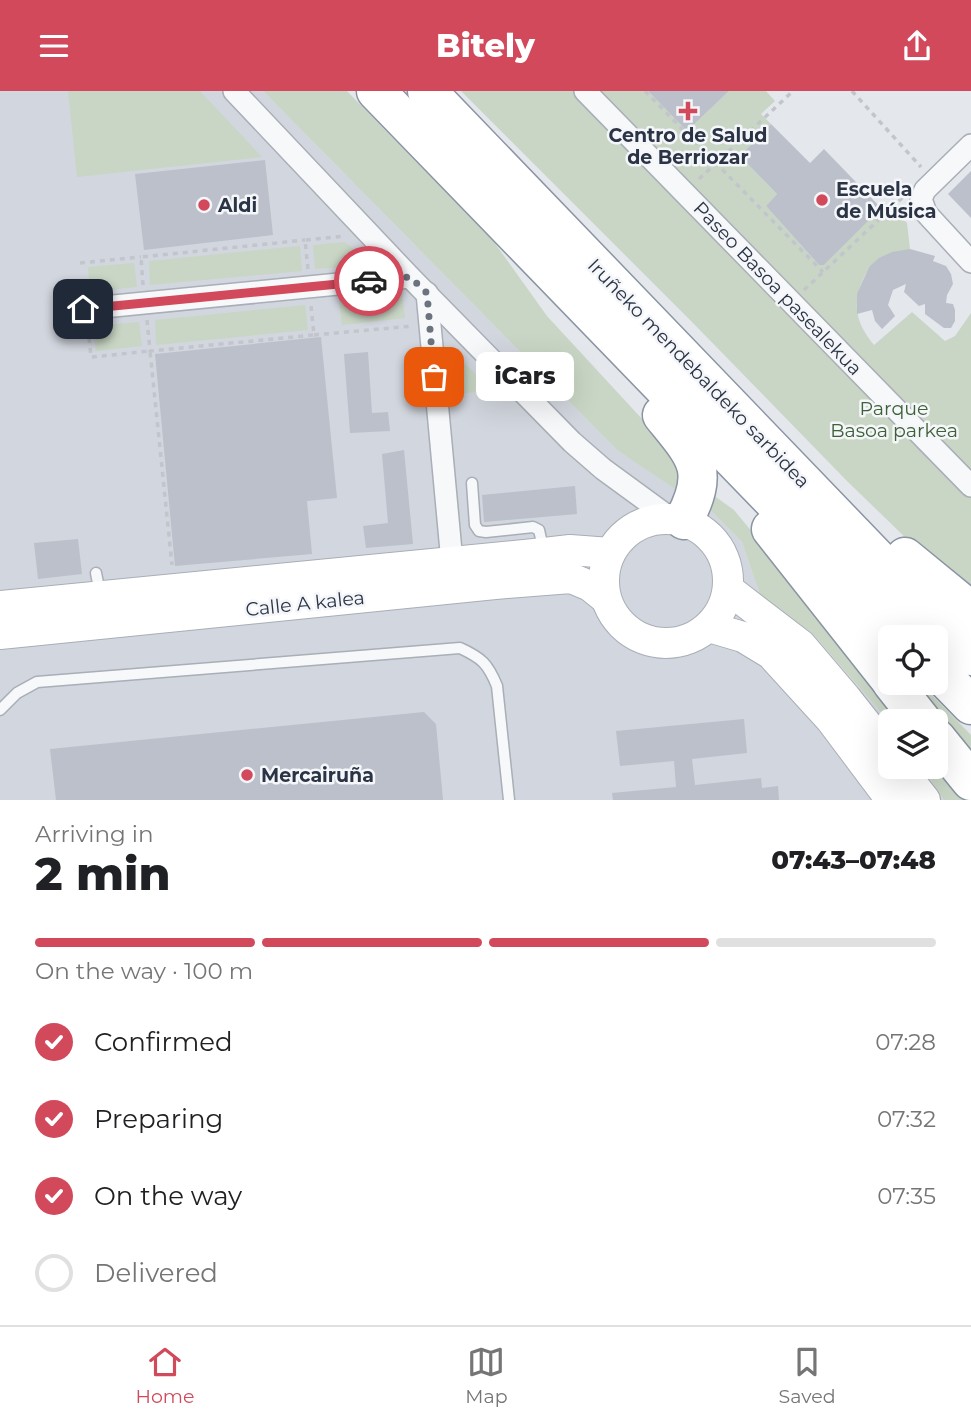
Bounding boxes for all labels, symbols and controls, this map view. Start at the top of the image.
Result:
text: Bitely [436,26,535,65]
icon: menu [35,27,73,65]
icon: share [898,27,936,65]
marker: Centro de Salud de Berriozar [678,101,698,121]
place label: Centro de Salud de Berriozar [609,124,767,169]
place label: Escuela de Música [836,178,936,223]
marker: Escuela de Música [814,192,830,208]
place label: Aldi [217,194,257,217]
marker: Aldi [196,197,212,213]
street label: Paseo Basoa pasealekua [689,197,867,380]
courier [334,246,404,316]
street label: Iruñeko mendebaldeko sarbidea [583,254,814,493]
icon: car [350,262,388,300]
pin [53,279,113,339]
icon: home [64,290,102,328]
pin [404,347,464,407]
callout: iCars [476,353,574,401]
icon: bag [415,358,453,396]
text: iCars [494,362,556,390]
park label: Parque Basoa parkea [830,397,958,442]
street label: Calle A kalea [244,586,366,621]
map controls [878,625,948,779]
button: locate [878,625,948,695]
button: layers [878,709,948,779]
place label: Mercairuña [261,764,374,787]
marker: Mercairuña [239,767,255,783]
text: Arriving in [35,820,154,848]
text: 07:43–07:48 [771,844,936,876]
text: 2 min [35,845,170,902]
text: On the way · 100 m [35,957,253,985]
icon: check [35,1023,73,1061]
text: Confirmed [94,1026,233,1058]
text: 07:28 [875,1028,936,1056]
icon: check [35,1100,73,1138]
text: Preparing [94,1103,223,1135]
text: 07:32 [877,1105,936,1133]
icon: check [35,1177,73,1215]
text: On the way [94,1180,242,1212]
text: 07:35 [877,1182,936,1210]
text: Delivered [94,1257,218,1289]
tab: Home [135,1343,194,1408]
tab: Map [465,1343,508,1408]
tab: Saved [778,1343,836,1408]

